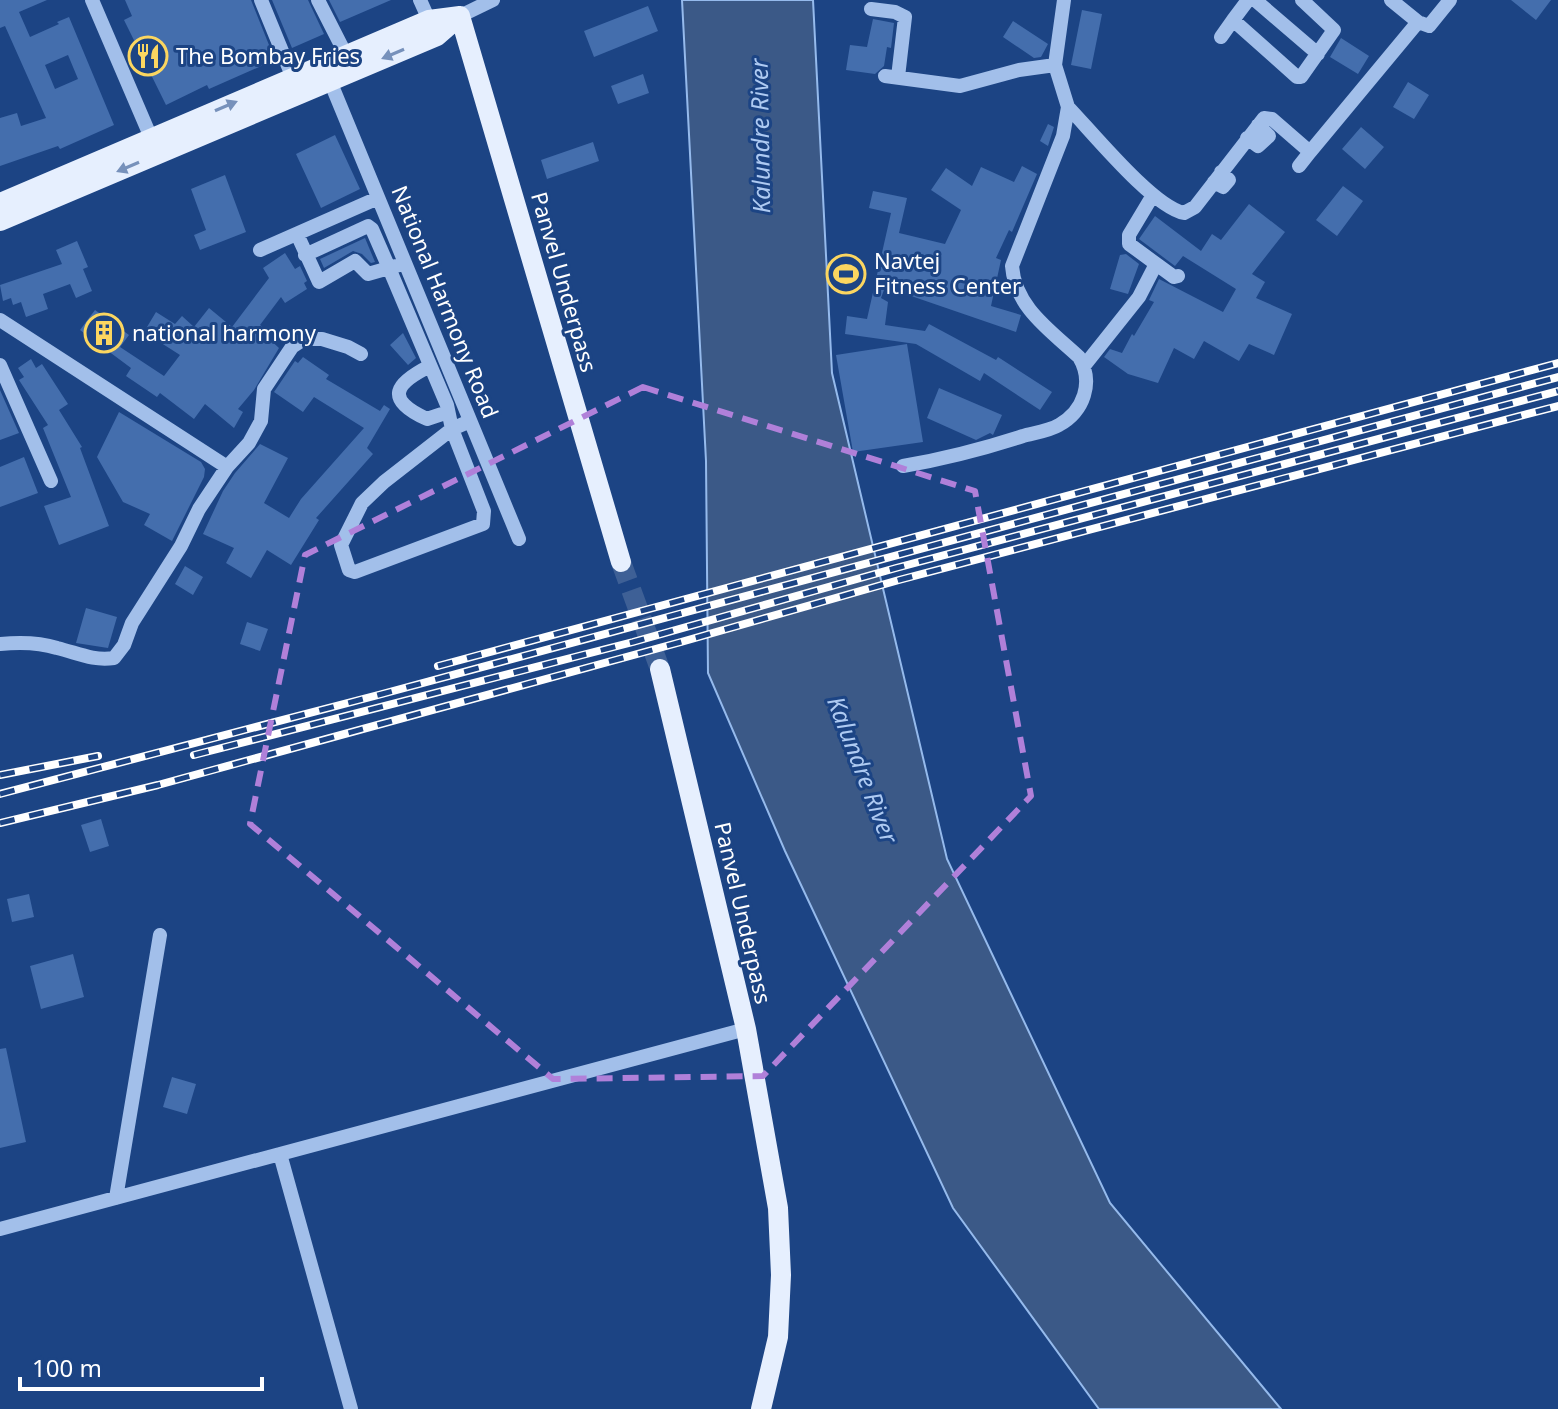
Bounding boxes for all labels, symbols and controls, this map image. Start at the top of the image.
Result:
restaurant icon: The Bombay Fries [127,35,169,77]
place label: The Bombay Fries [176,40,360,70]
one-way arrow [381,48,405,61]
water label: Kalundre River [742,57,777,214]
one-way arrow [214,100,238,113]
one-way arrow [116,160,140,173]
street label: National Harmony Road [386,181,506,422]
street label: Panvel Underpass [525,188,605,375]
place label: Navtej Fitness Center [874,245,1021,300]
sports icon: Navtej Fitness Center [825,253,867,295]
building icon: national harmony [83,312,125,354]
place label: national harmony [132,317,317,347]
water label: Kalundre River [820,691,907,849]
street label: Panvel Underpass [708,819,779,1007]
scale bar [20,1341,262,1391]
text: 100 m [32,1351,102,1384]

